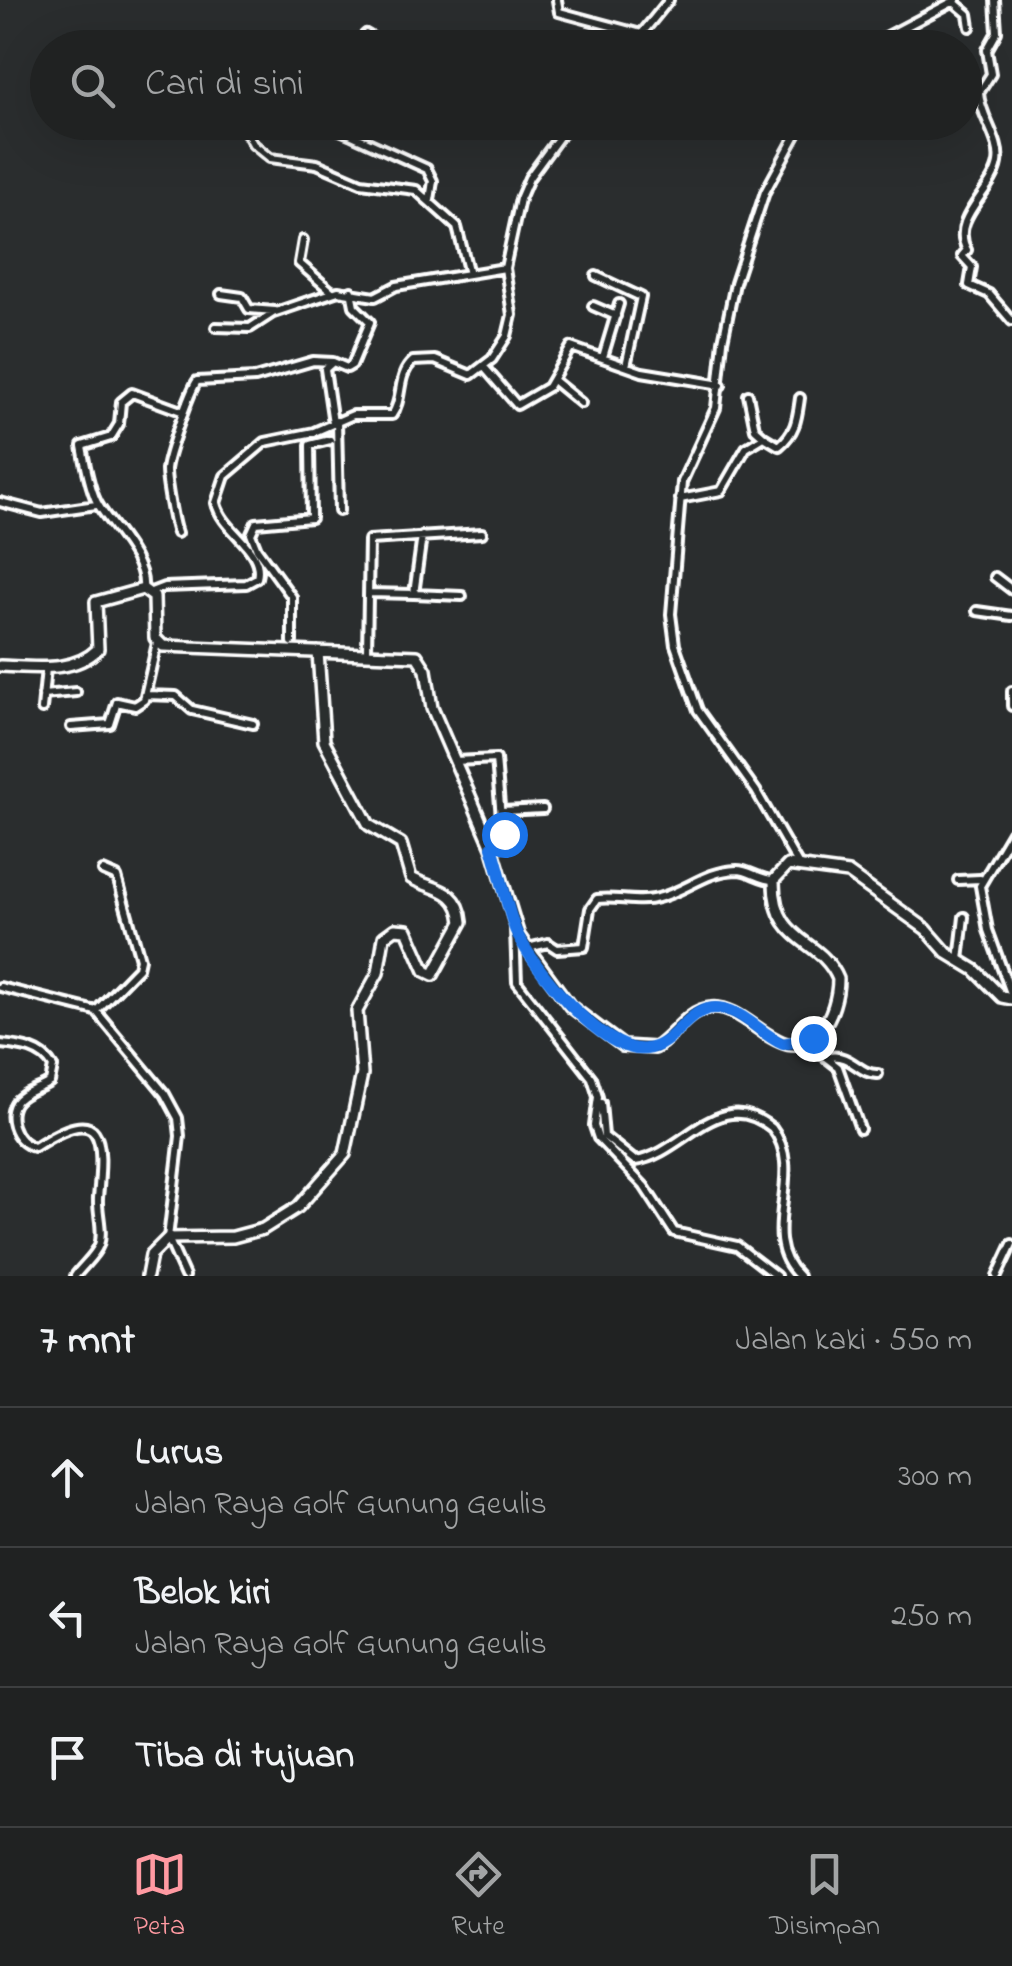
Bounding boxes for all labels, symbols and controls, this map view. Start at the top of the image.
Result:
search box [30,30,982,140]
text: Cari di sini [145,57,304,113]
icon: search [65,58,120,113]
route start [482,812,528,858]
route end [791,1016,837,1062]
text: 7 mnt [40,1311,135,1372]
text: Jalan kaki · 550 m [736,1318,972,1365]
text: Lurus [135,1426,223,1482]
icon: ahead [40,1450,95,1505]
text: 300 m [898,1454,972,1501]
text: Jalan Raya Golf Gunung Geulis [135,1482,547,1529]
text: Belok kiri [135,1566,271,1622]
icon: left [40,1590,95,1645]
text: 250 m [891,1594,972,1641]
text: Jalan Raya Golf Gunung Geulis [135,1622,547,1669]
text: Tiba di tujuan [135,1729,354,1785]
icon: arrive [40,1730,95,1785]
tab: Peta [132,1847,187,1948]
tab: Rute [451,1847,506,1948]
tab: Disimpan [769,1847,880,1948]

